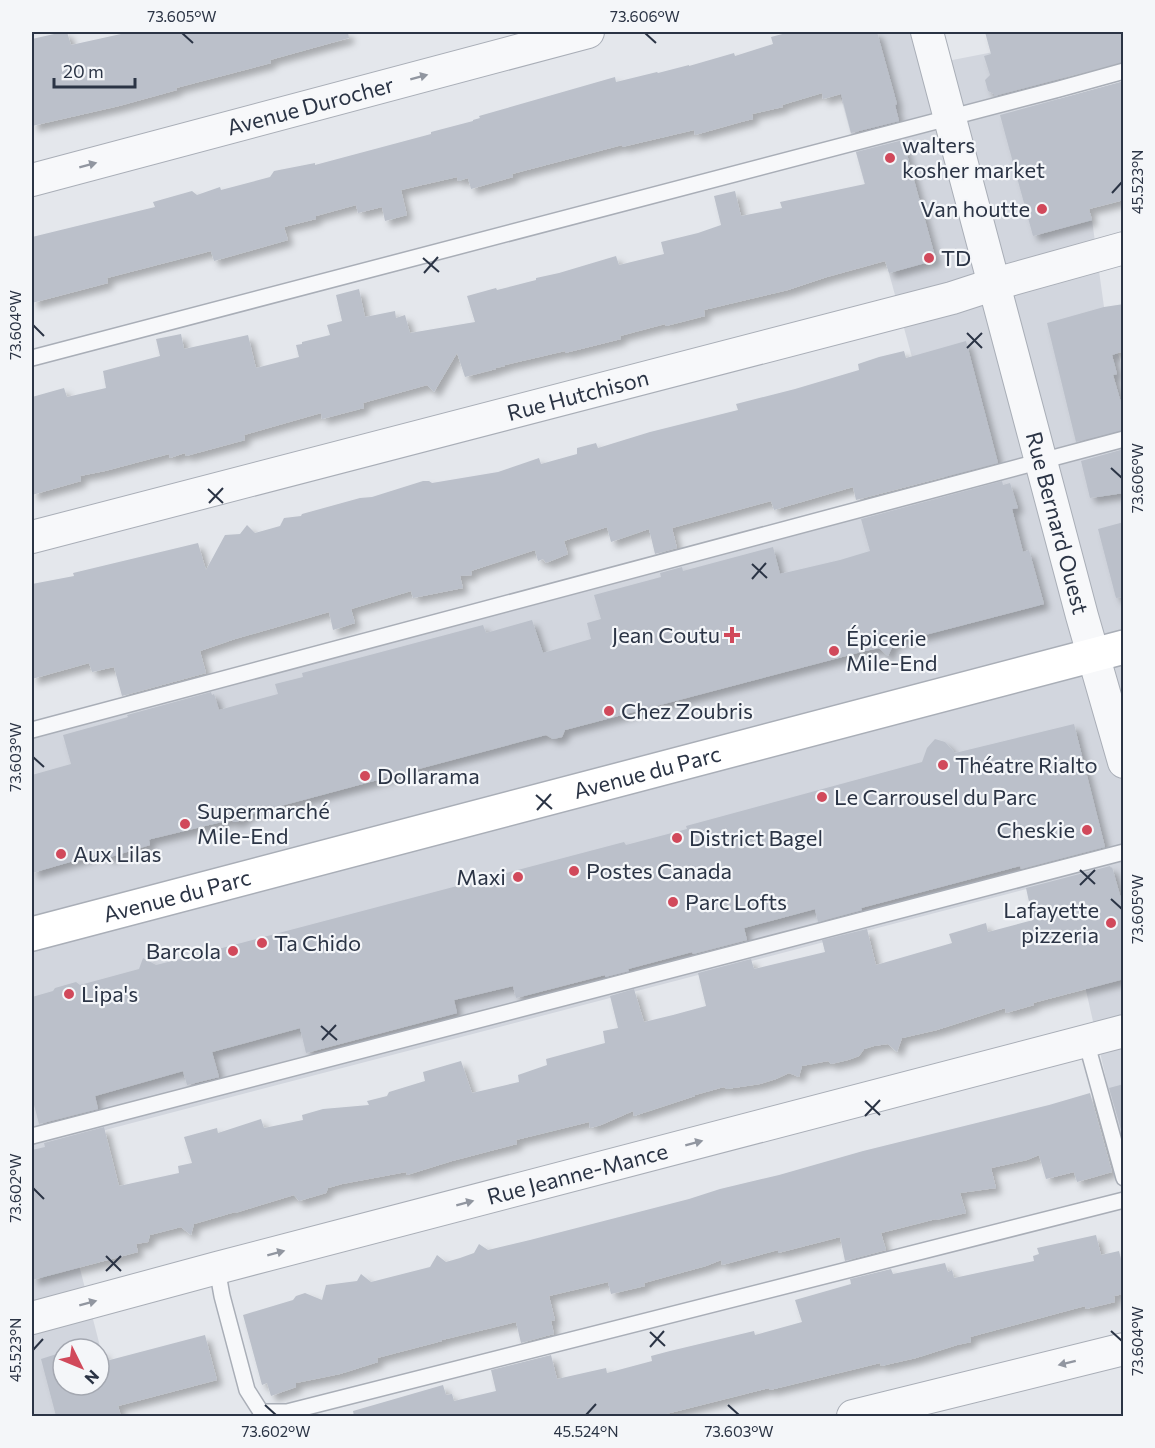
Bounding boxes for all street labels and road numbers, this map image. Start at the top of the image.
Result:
street label: Avenue Durocher [224,70,397,141]
street label: Rue Hutchison [504,363,651,426]
street label: Rue Bernard Ouest [1021,429,1095,617]
street label: Avenue du Parc [570,740,724,804]
street label: Avenue du Parc [100,863,254,928]
street label: Rue Jeanne-Mance [484,1137,670,1210]

